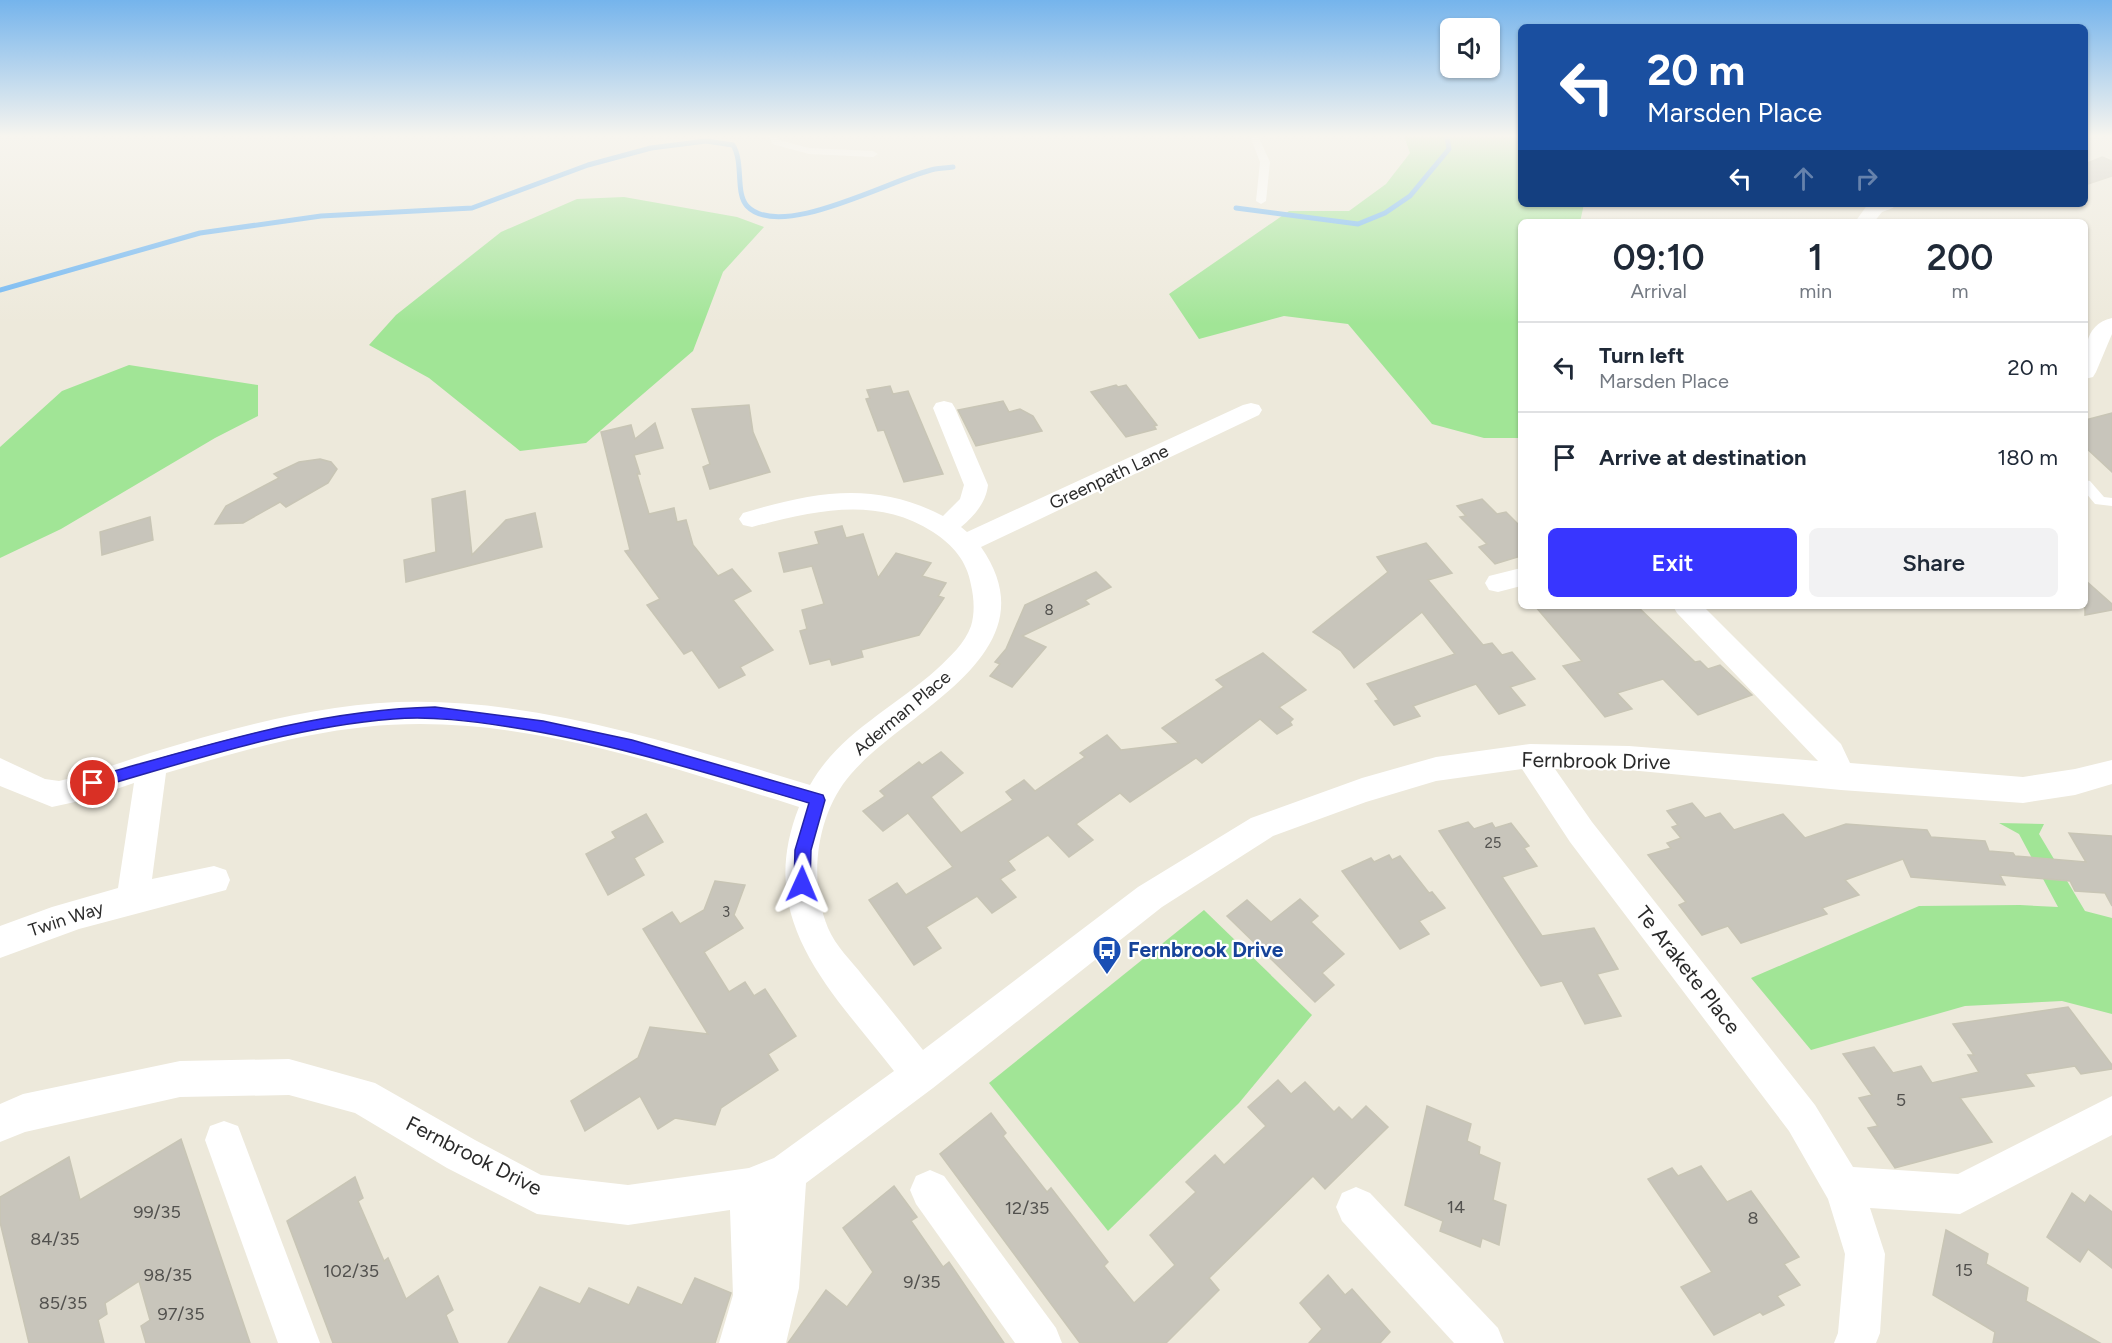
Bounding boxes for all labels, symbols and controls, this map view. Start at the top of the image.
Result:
map controls [1440,18,1500,78]
button: sound [1440,18,1500,78]
text: 20 m [1647,45,1745,96]
icon: left [1548,48,1626,126]
text: Marsden Place [1647,96,1822,129]
icon: left [1724,162,1757,195]
icon: ahead [1787,162,1820,195]
icon: right [1850,162,1883,195]
text: 09:10 [1612,236,1705,279]
text: 1 [1808,236,1823,279]
text: 200 [1927,236,1994,279]
text: Arrival [1630,279,1687,303]
text: min [1799,279,1832,303]
text: m [1952,279,1969,303]
text: Turn left [1599,342,1685,369]
icon: left [1548,351,1581,384]
text: 20 m [2007,354,2058,381]
text: Marsden Place [1599,369,1729,393]
street label: Greenpath Lane [1046,440,1172,514]
icon: arrive [1548,441,1581,474]
text: Arrive at destination [1599,444,1807,471]
text: 180 m [1997,444,2058,471]
button: Exit [1548,528,1797,597]
button: Share [1809,528,2058,597]
house number: 8 [1044,601,1054,619]
street label: Aderman Place [849,666,955,760]
street label: Fernbrook Drive [1521,747,1671,774]
pin [67,757,118,808]
icon: arrive [76,766,109,799]
house number: 25 [1484,834,1502,852]
position arrow [770,852,834,916]
street label: Twin Way [26,896,107,941]
street label: Te Arakete Place [1631,901,1746,1039]
house number: 3 [722,903,730,921]
bus stop icon: Fernbrook Drive [1091,934,1123,976]
place label: Fernbrook Drive [1128,937,1284,962]
house number: 5 [1896,1089,1906,1111]
street label: Fernbrook Drive [402,1111,546,1201]
house number: 14 [1447,1196,1465,1218]
house number: 12/35 [1005,1197,1049,1219]
house number: 99/35 [133,1201,181,1223]
house number: 8 [1747,1207,1759,1229]
house number: 84/35 [30,1228,80,1250]
house number: 15 [1955,1259,1973,1281]
house number: 102/35 [323,1260,379,1282]
house number: 98/35 [144,1264,192,1286]
house number: 9/35 [903,1271,941,1293]
house number: 85/35 [39,1292,87,1314]
house number: 97/35 [158,1303,205,1325]

